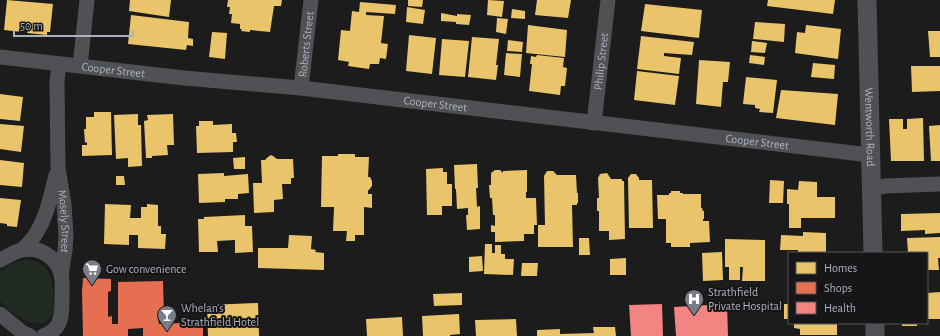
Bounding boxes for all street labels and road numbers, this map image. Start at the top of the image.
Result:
street label: Roberts Street [296,10,316,78]
street label: Philip Street [592,32,610,91]
street label: Cooper Street [81,60,146,80]
street label: Wentworth Road [863,87,877,167]
street label: Cooper Street [403,94,468,114]
street label: Cooper Street [725,132,790,151]
street label: Mosely Street [56,189,72,254]

